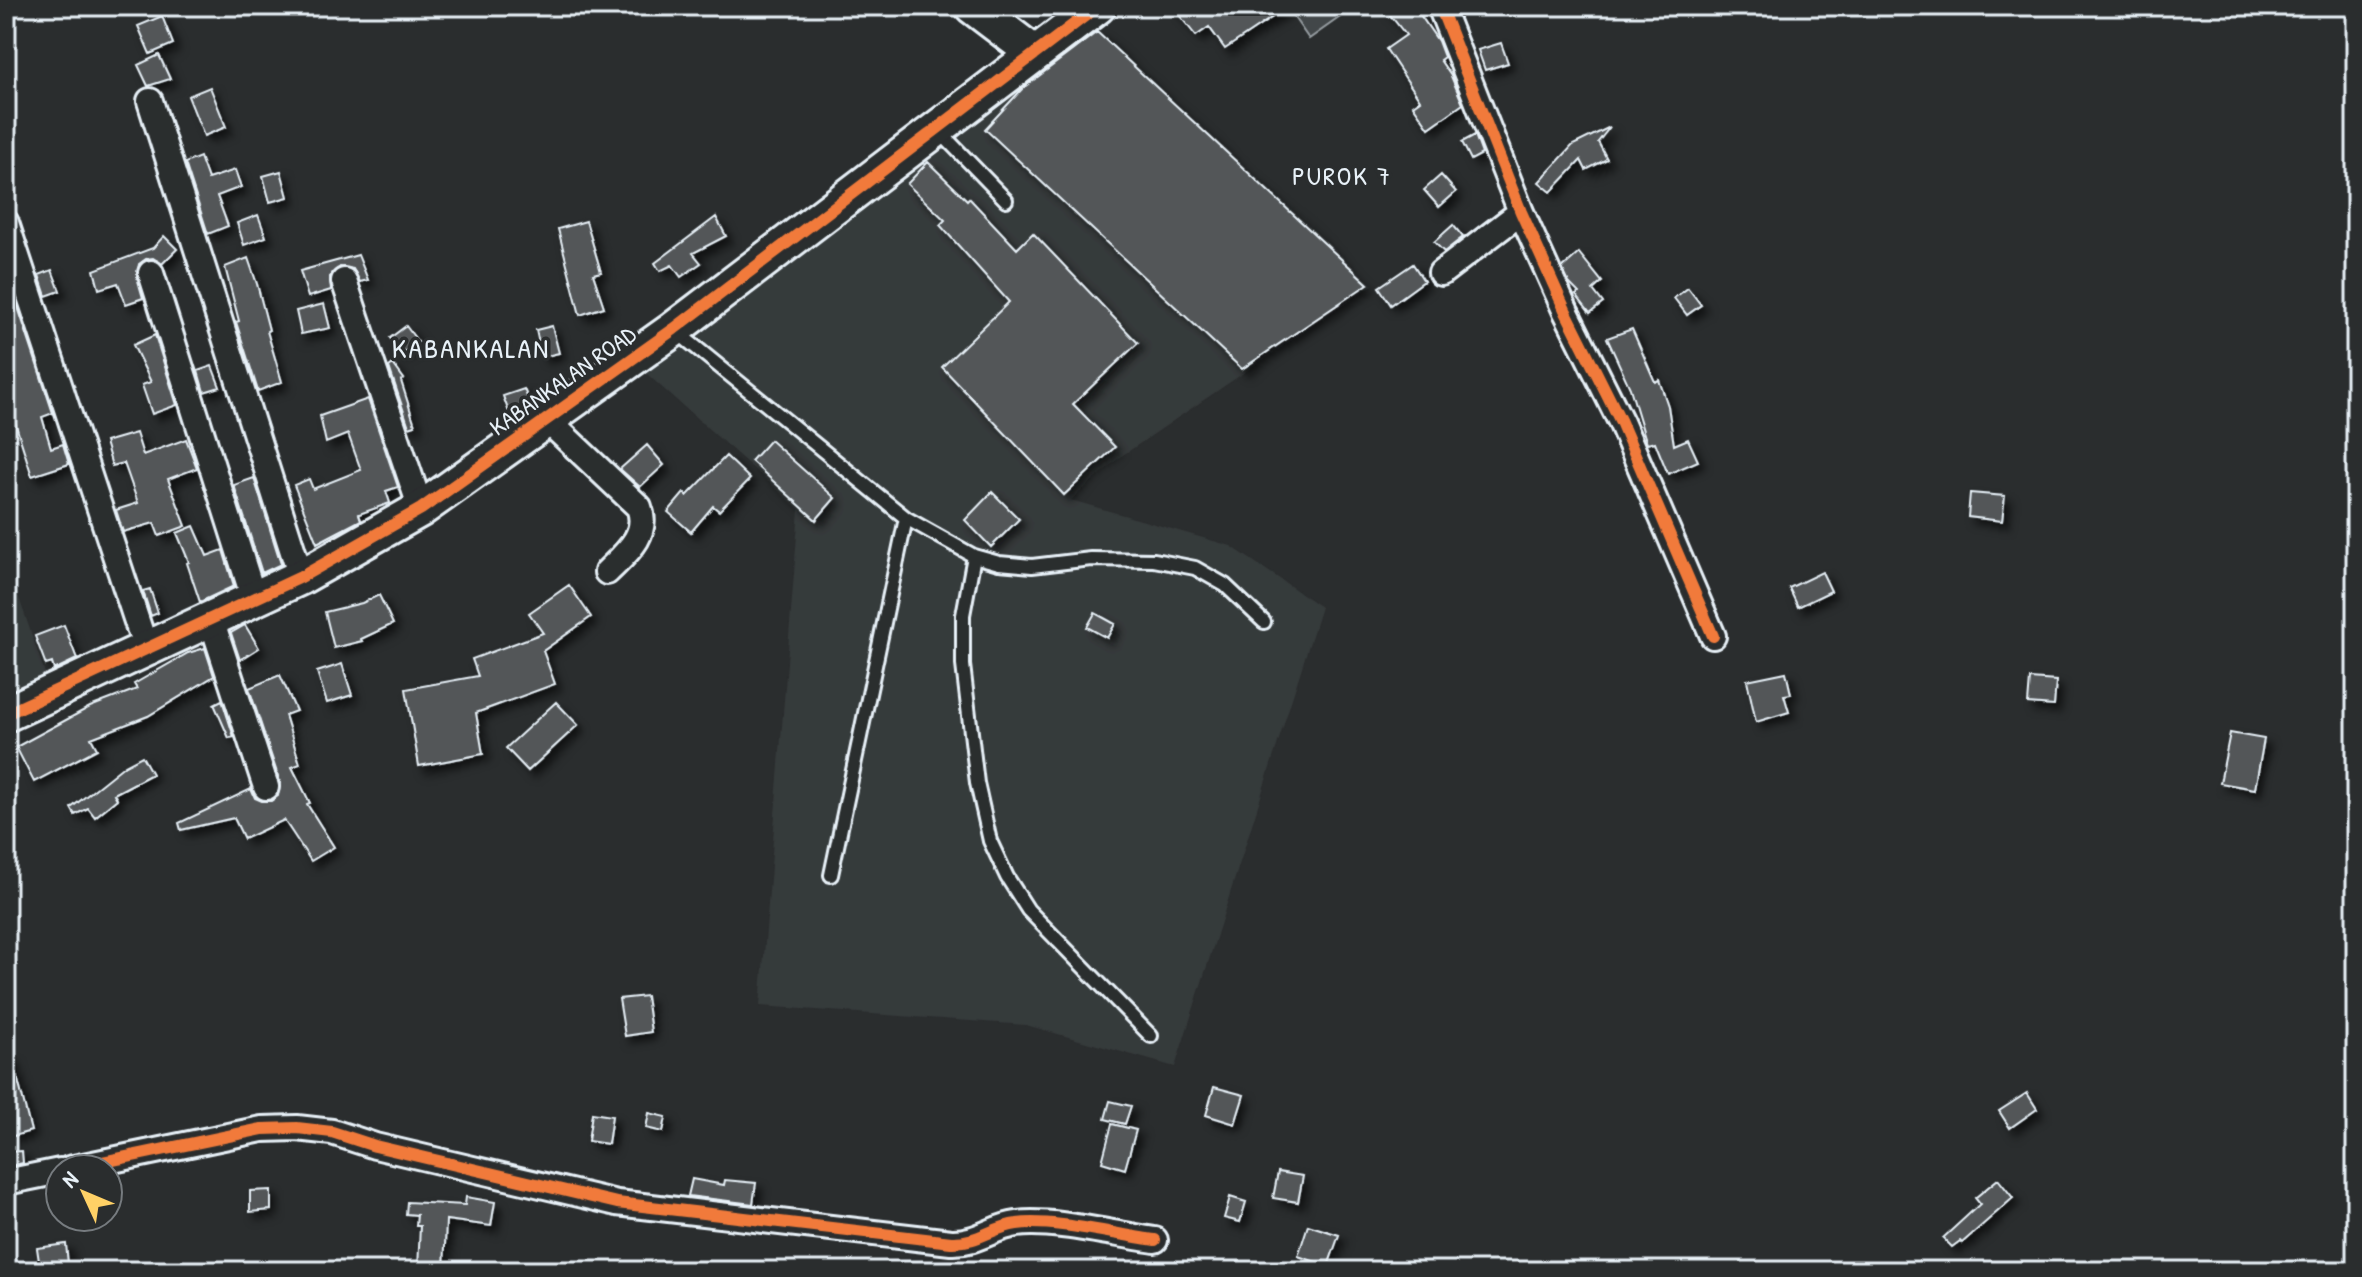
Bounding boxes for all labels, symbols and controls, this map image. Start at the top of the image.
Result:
district label: PUROK 7 [1292,158,1392,193]
street label: KABANKALAN ROAD [483,318,642,442]
district label: KABANKALAN [392,329,550,367]
north arrow [44,1153,124,1233]
text: N [55,1164,85,1194]

